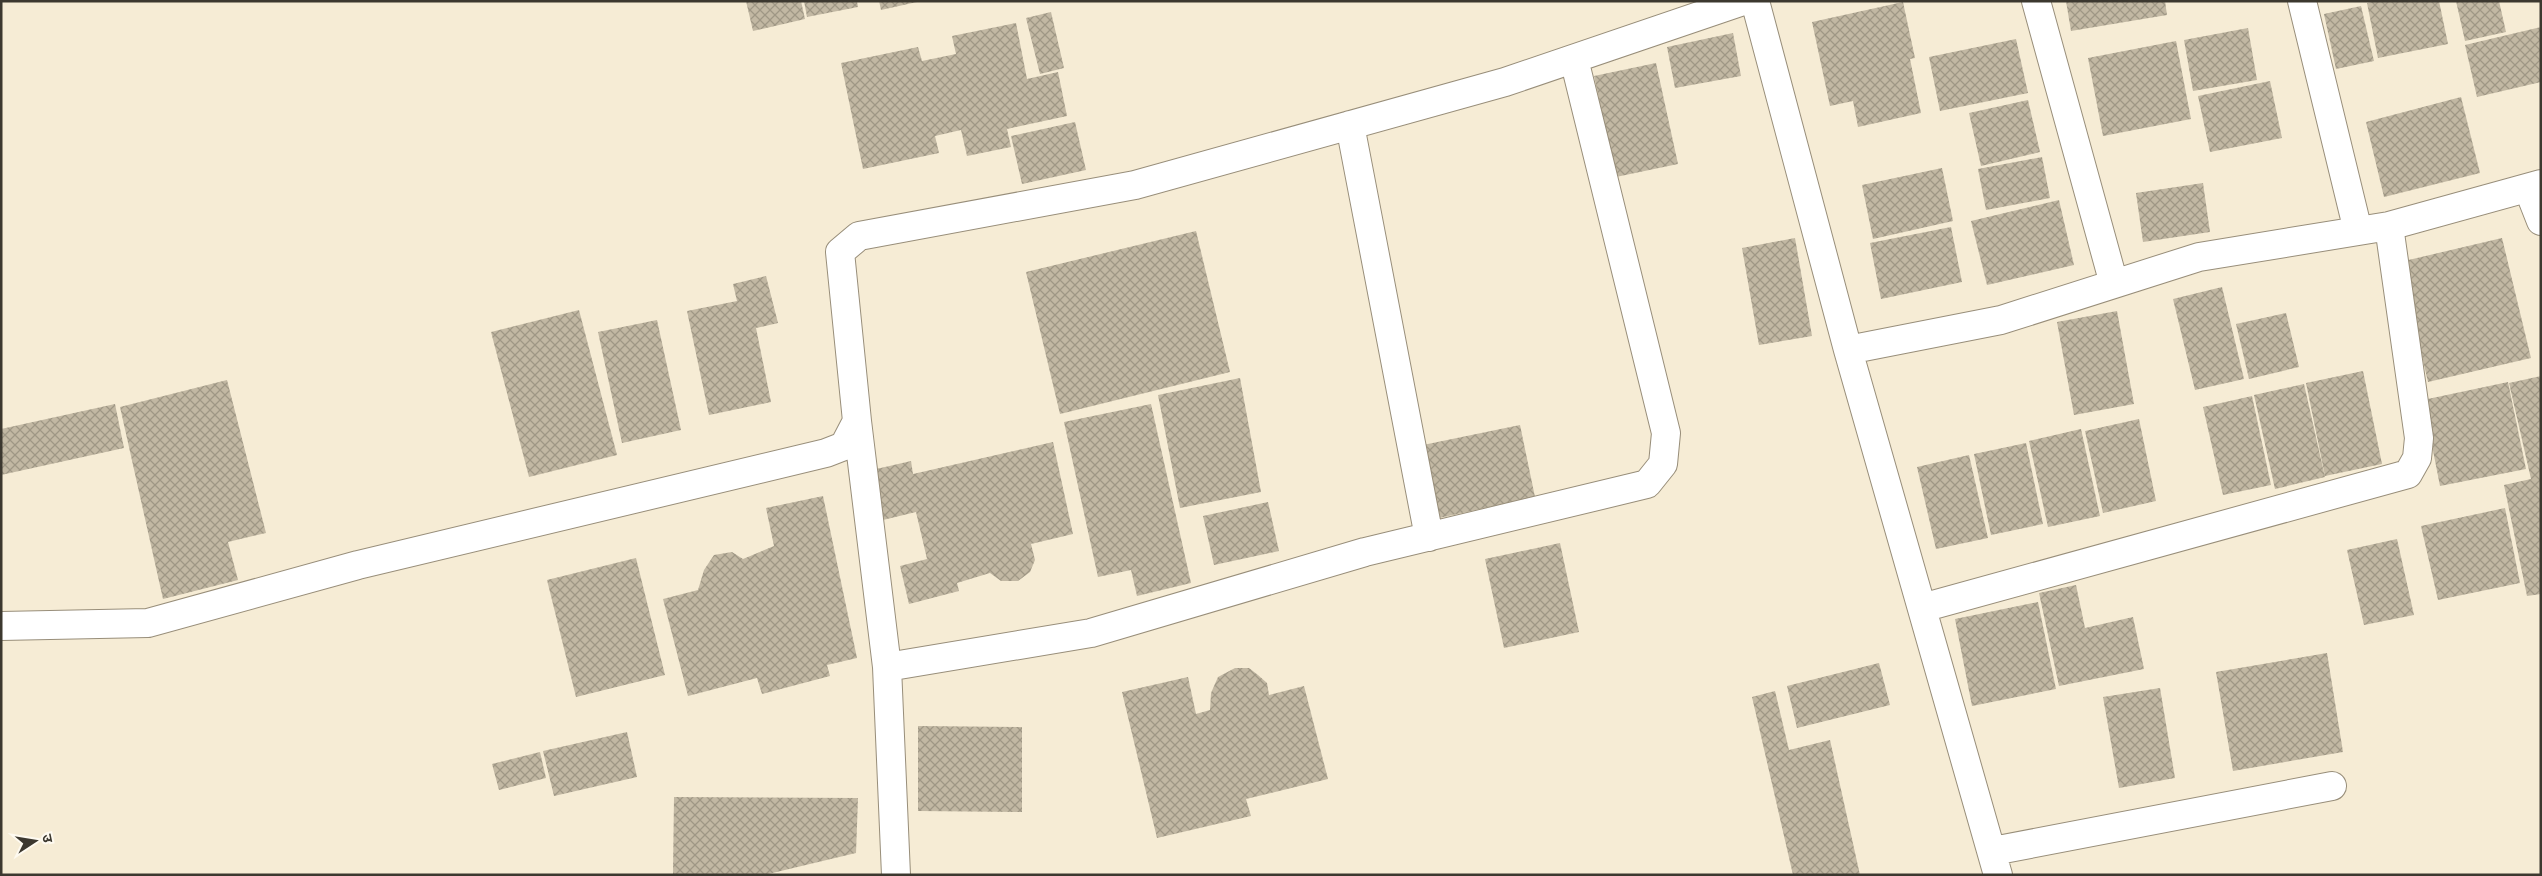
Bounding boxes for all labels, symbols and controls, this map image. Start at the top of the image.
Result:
north arrow [10,816,60,866]
text: उ [39,833,57,845]

